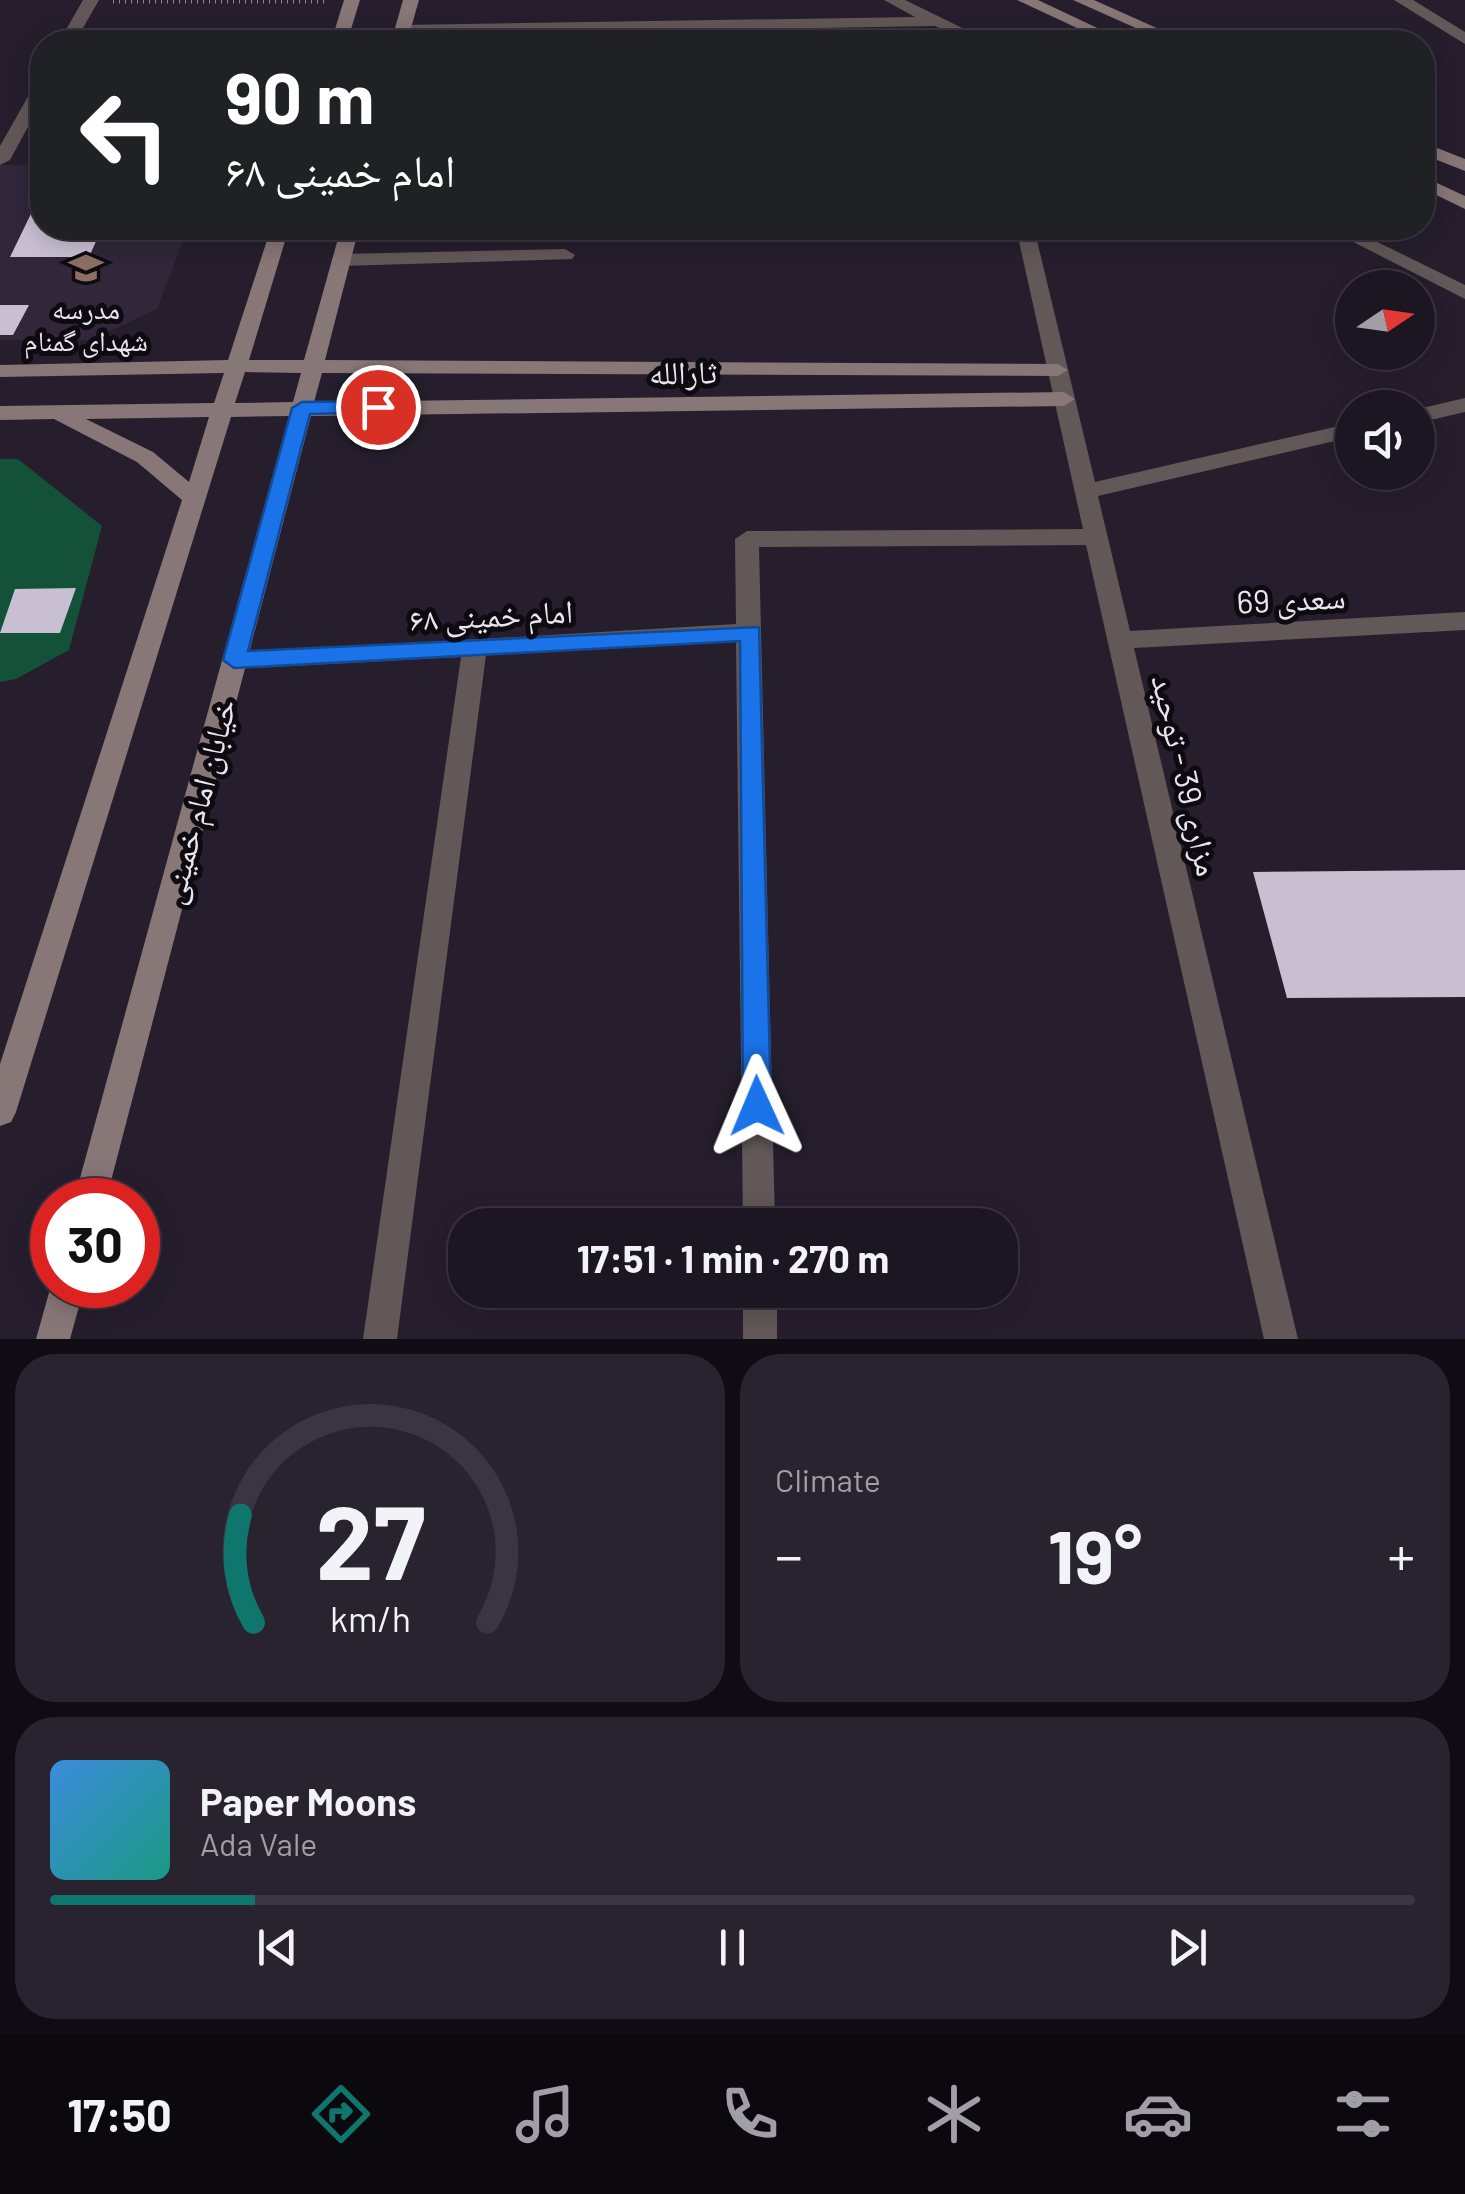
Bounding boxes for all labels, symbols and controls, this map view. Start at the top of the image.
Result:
text: 90 m [225,54,375,138]
icon: left [60,70,190,200]
text: امام خمینی ۶۸ [225,142,456,196]
school or university icon: مدرسه شهدای گمنام [67,249,105,287]
north arrow [1335,270,1435,370]
map controls [1335,270,1435,490]
place label: مدرسه شهدای گمنام [24,291,148,360]
street label: ثارالله [649,351,718,392]
pin [336,365,421,450]
icon: arrive [351,380,406,435]
button: sound [1335,390,1435,490]
street label: سعدی 69 [1236,576,1346,622]
street label: امام خمینی ۶۸ [408,591,574,641]
street label: مزاری 39 - توحید [1143,671,1229,880]
street label: خیابان امام خمینی [151,694,246,909]
position arrow [705,1054,809,1158]
speed limit sign: 30 [30,1178,160,1308]
text: 17:51 · 1 min · 270 m [577,1235,889,1281]
text: Climate [775,1460,881,1498]
text: 27 [315,1476,425,1601]
text: 19° [1048,1509,1142,1599]
text: − [775,1521,803,1587]
text: + [1387,1521,1415,1587]
text: km/h [330,1596,410,1639]
text: Paper Moons [200,1778,416,1824]
text: Ada Vale [200,1824,317,1862]
icon: previous [250,1920,305,1975]
icon: pause [705,1920,760,1975]
icon: next [1160,1920,1215,1975]
icon: directions [306,2079,376,2149]
icon: music [510,2079,580,2149]
icon: phone [715,2079,785,2149]
icon: climate [919,2079,989,2149]
icon: car [1123,2079,1193,2149]
icon: filters [1328,2079,1398,2149]
text: 17:50 [67,2087,172,2141]

